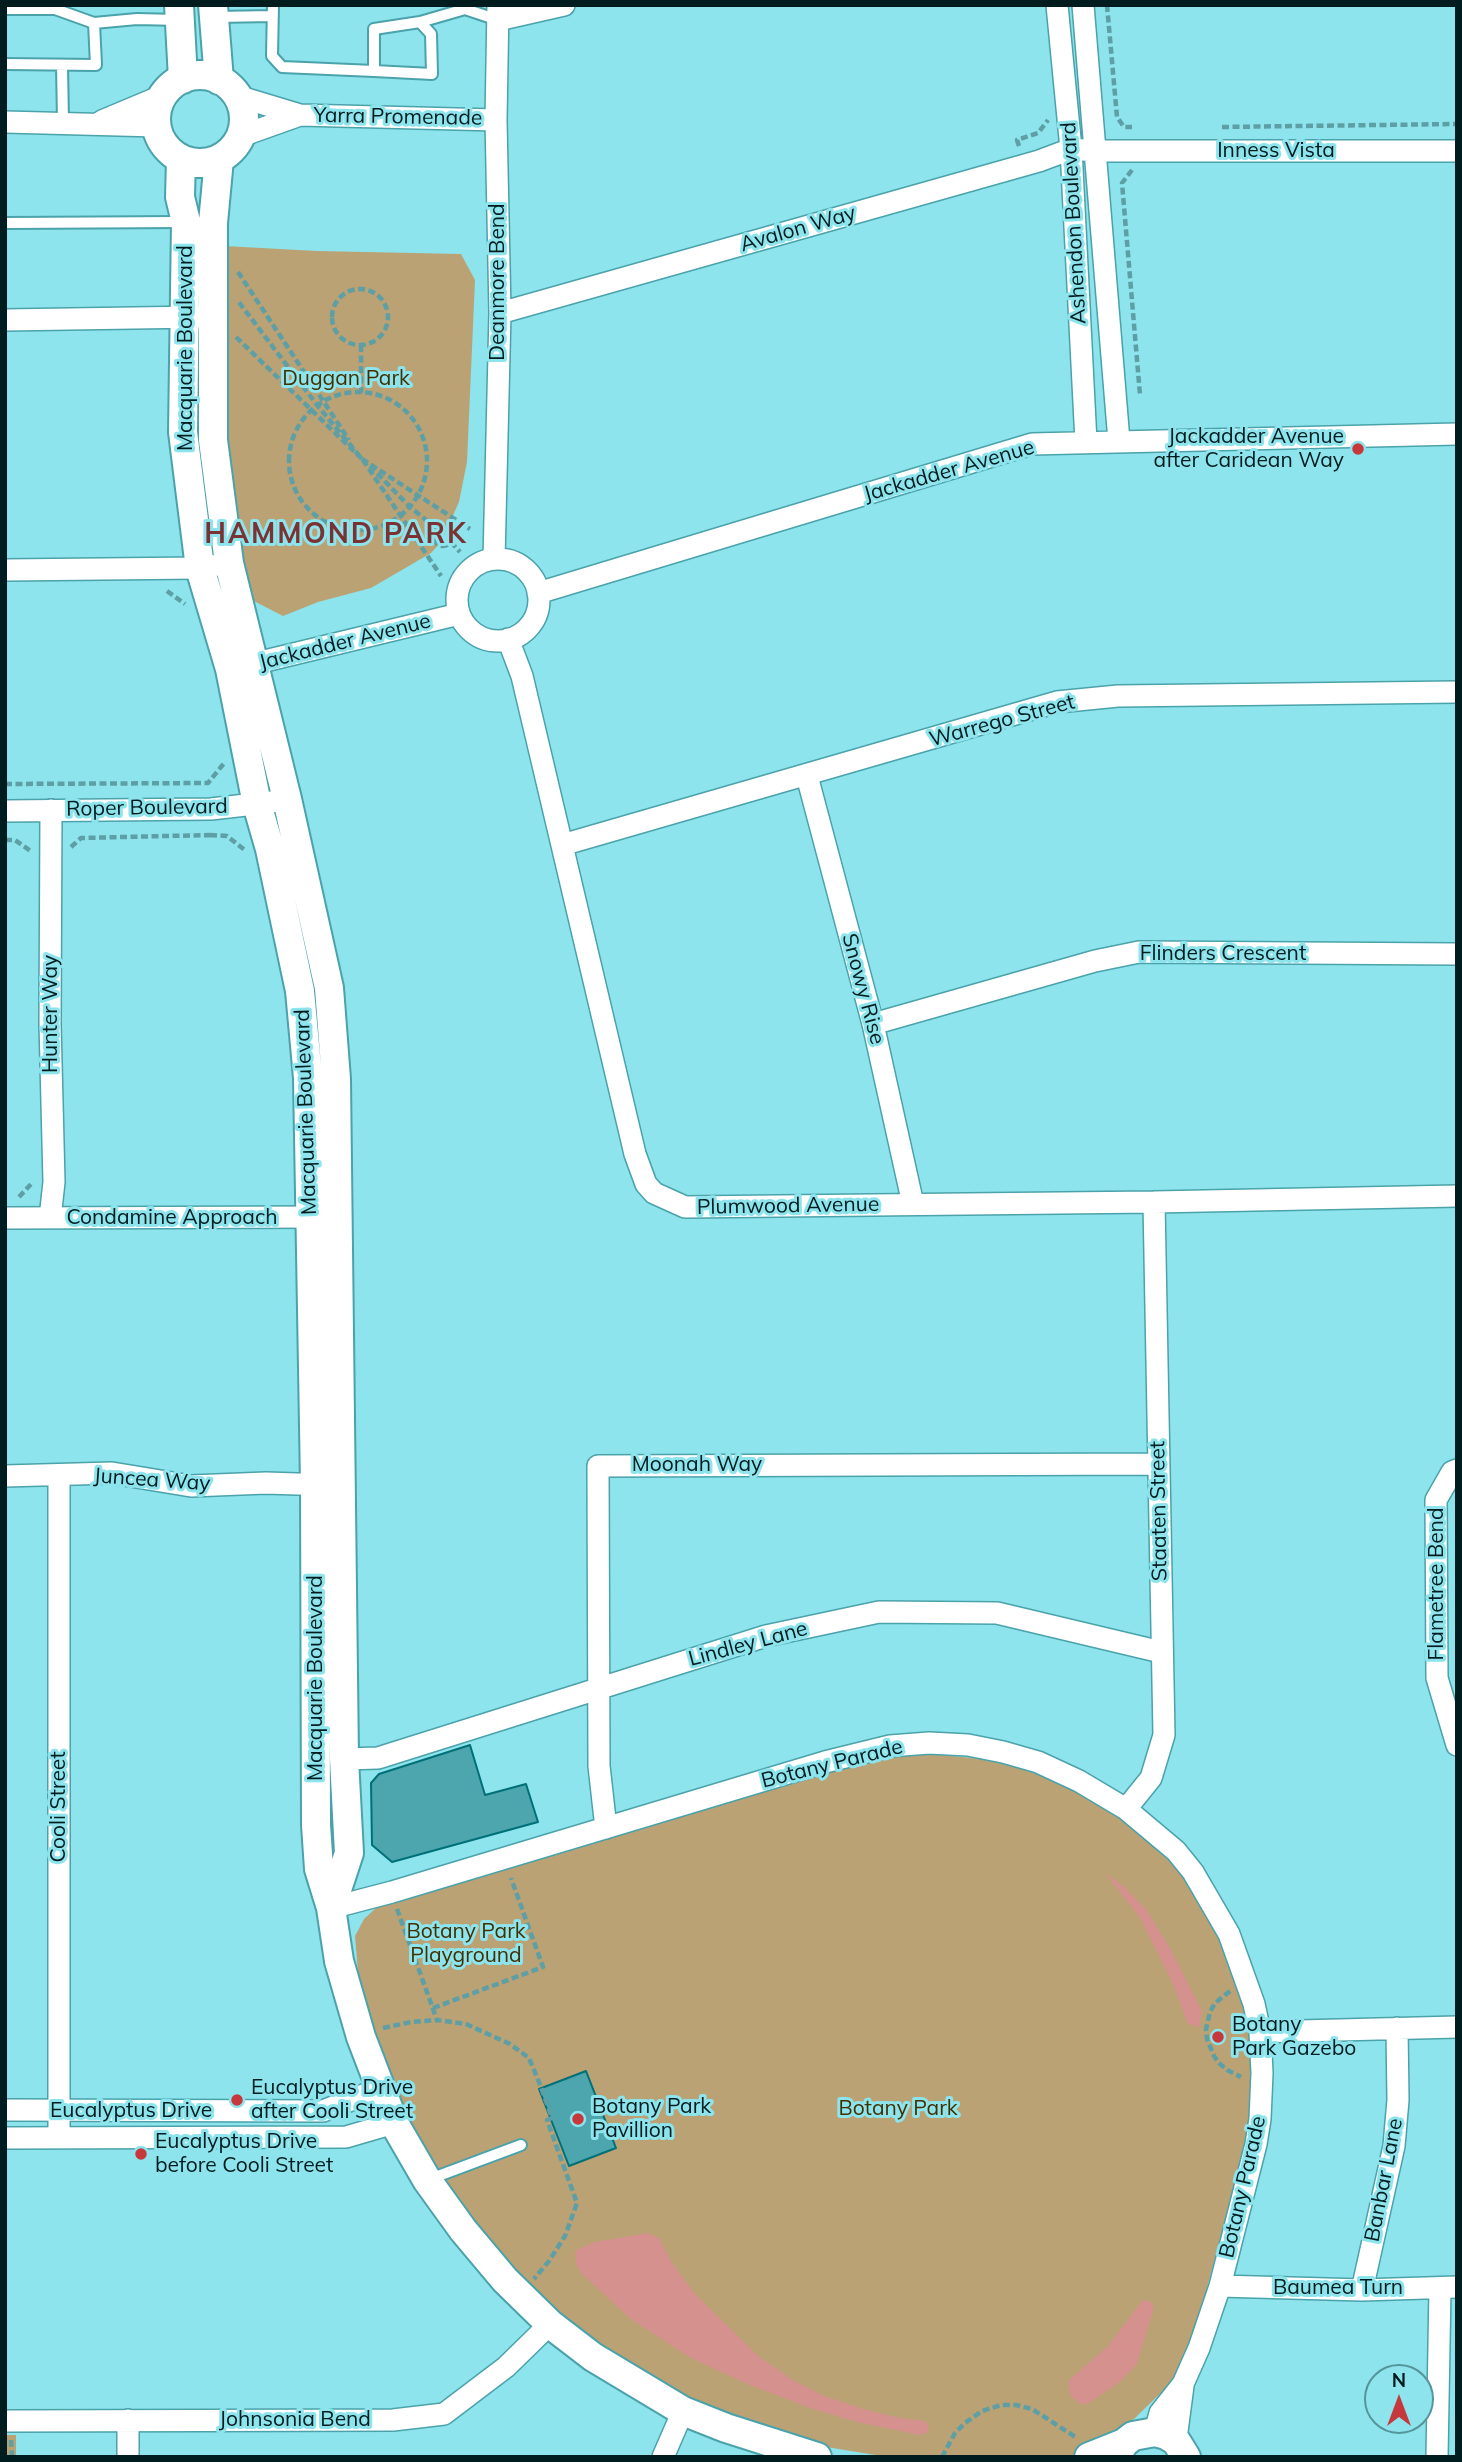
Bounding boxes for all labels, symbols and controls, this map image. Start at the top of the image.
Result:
street label: Yarra Promenade [313,103,483,131]
street label: Ashendon Boulevard [1056,121,1092,325]
street label: Inness Vista [1217,138,1335,164]
street label: Avalon Way [737,200,859,258]
street label: Deanmore Bend [485,203,511,361]
street label: Macquarie Boulevard [173,245,199,451]
park label: Duggan Park [282,366,410,392]
place label: Jackadder Avenue after Caridean Way [1154,424,1344,474]
street label: Jackadder Avenue [861,435,1037,507]
marker: Jackadder Avenue after Caridean Way [1350,441,1366,457]
district label: HAMMOND PARK [206,518,466,552]
street label: Jackadder Avenue [257,608,433,676]
street label: Warrego Street [927,689,1077,753]
street label: Roper Boulevard [66,794,228,822]
street label: Snowy Rise [836,931,890,1047]
street label: Flinders Crescent [1140,941,1306,967]
street label: Hunter Way [38,955,64,1073]
street label: Macquarie Boulevard [290,1009,322,1215]
street label: Plumwood Avenue [697,1192,879,1220]
street label: Condamine Approach [66,1205,278,1231]
street label: Staaten Street [1145,1441,1173,1581]
street label: Moonah Way [632,1452,762,1478]
street label: Juncea Way [93,1463,211,1497]
street label: Flametree Bend [1424,1507,1450,1661]
street label: Macquarie Boulevard [303,1575,329,1781]
street label: Lindley Lane [686,1616,810,1672]
street label: Botany Parade [759,1734,905,1794]
street label: Cooli Street [46,1751,72,1863]
park label: Botany Park Playground [406,1919,526,1969]
place label: Botany Park Gazebo [1232,2012,1356,2062]
marker: Botany Park Gazebo [1210,2029,1226,2045]
place label: Eucalyptus Drive after Cooli Street [251,2075,413,2125]
marker: Eucalyptus Drive after Cooli Street [229,2092,245,2108]
place label: Botany Park Pavillion [592,2094,711,2144]
park label: Botany Park [838,2096,958,2122]
street label: Eucalyptus Drive [50,2098,212,2124]
marker: Botany Park Pavillion [570,2111,586,2127]
street label: Botany Parade [1214,2114,1272,2260]
street label: Banbar Lane [1360,2116,1408,2244]
place label: Eucalyptus Drive before Cooli Street [155,2129,333,2179]
marker: Eucalyptus Drive before Cooli Street [133,2146,149,2162]
street label: Baumea Turn [1273,2275,1403,2301]
north arrow [1364,2364,1434,2434]
text: N [1392,2368,1406,2392]
street label: Johnsonia Bend [219,2407,371,2433]

